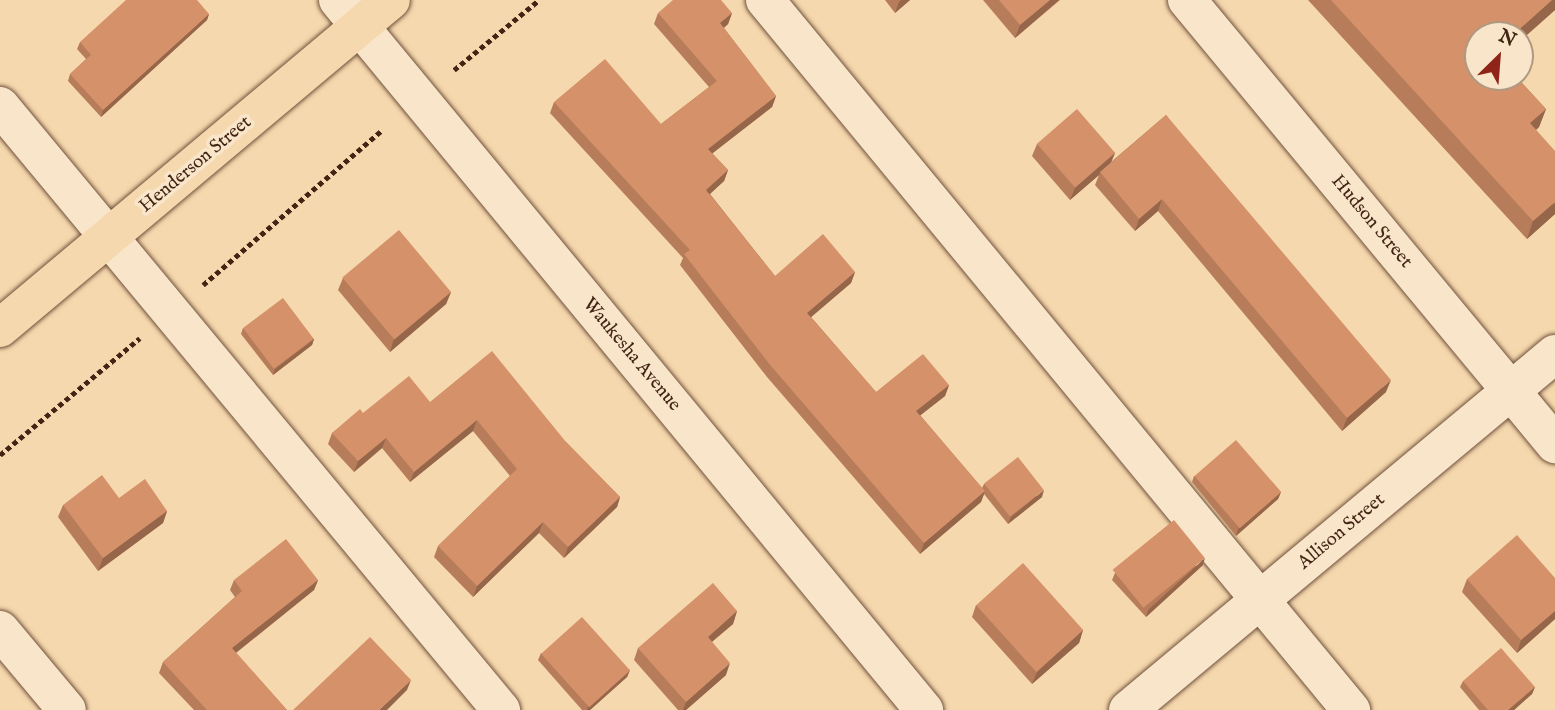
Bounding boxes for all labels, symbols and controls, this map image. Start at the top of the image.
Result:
north arrow [1464,21,1534,91]
text: N [1494,24,1520,53]
street label: Henderson Street [135,112,257,218]
street label: Hudson Street [1326,171,1416,273]
street label: Waukesha Avenue [577,294,685,416]
street label: Allison Street [1294,489,1390,575]

